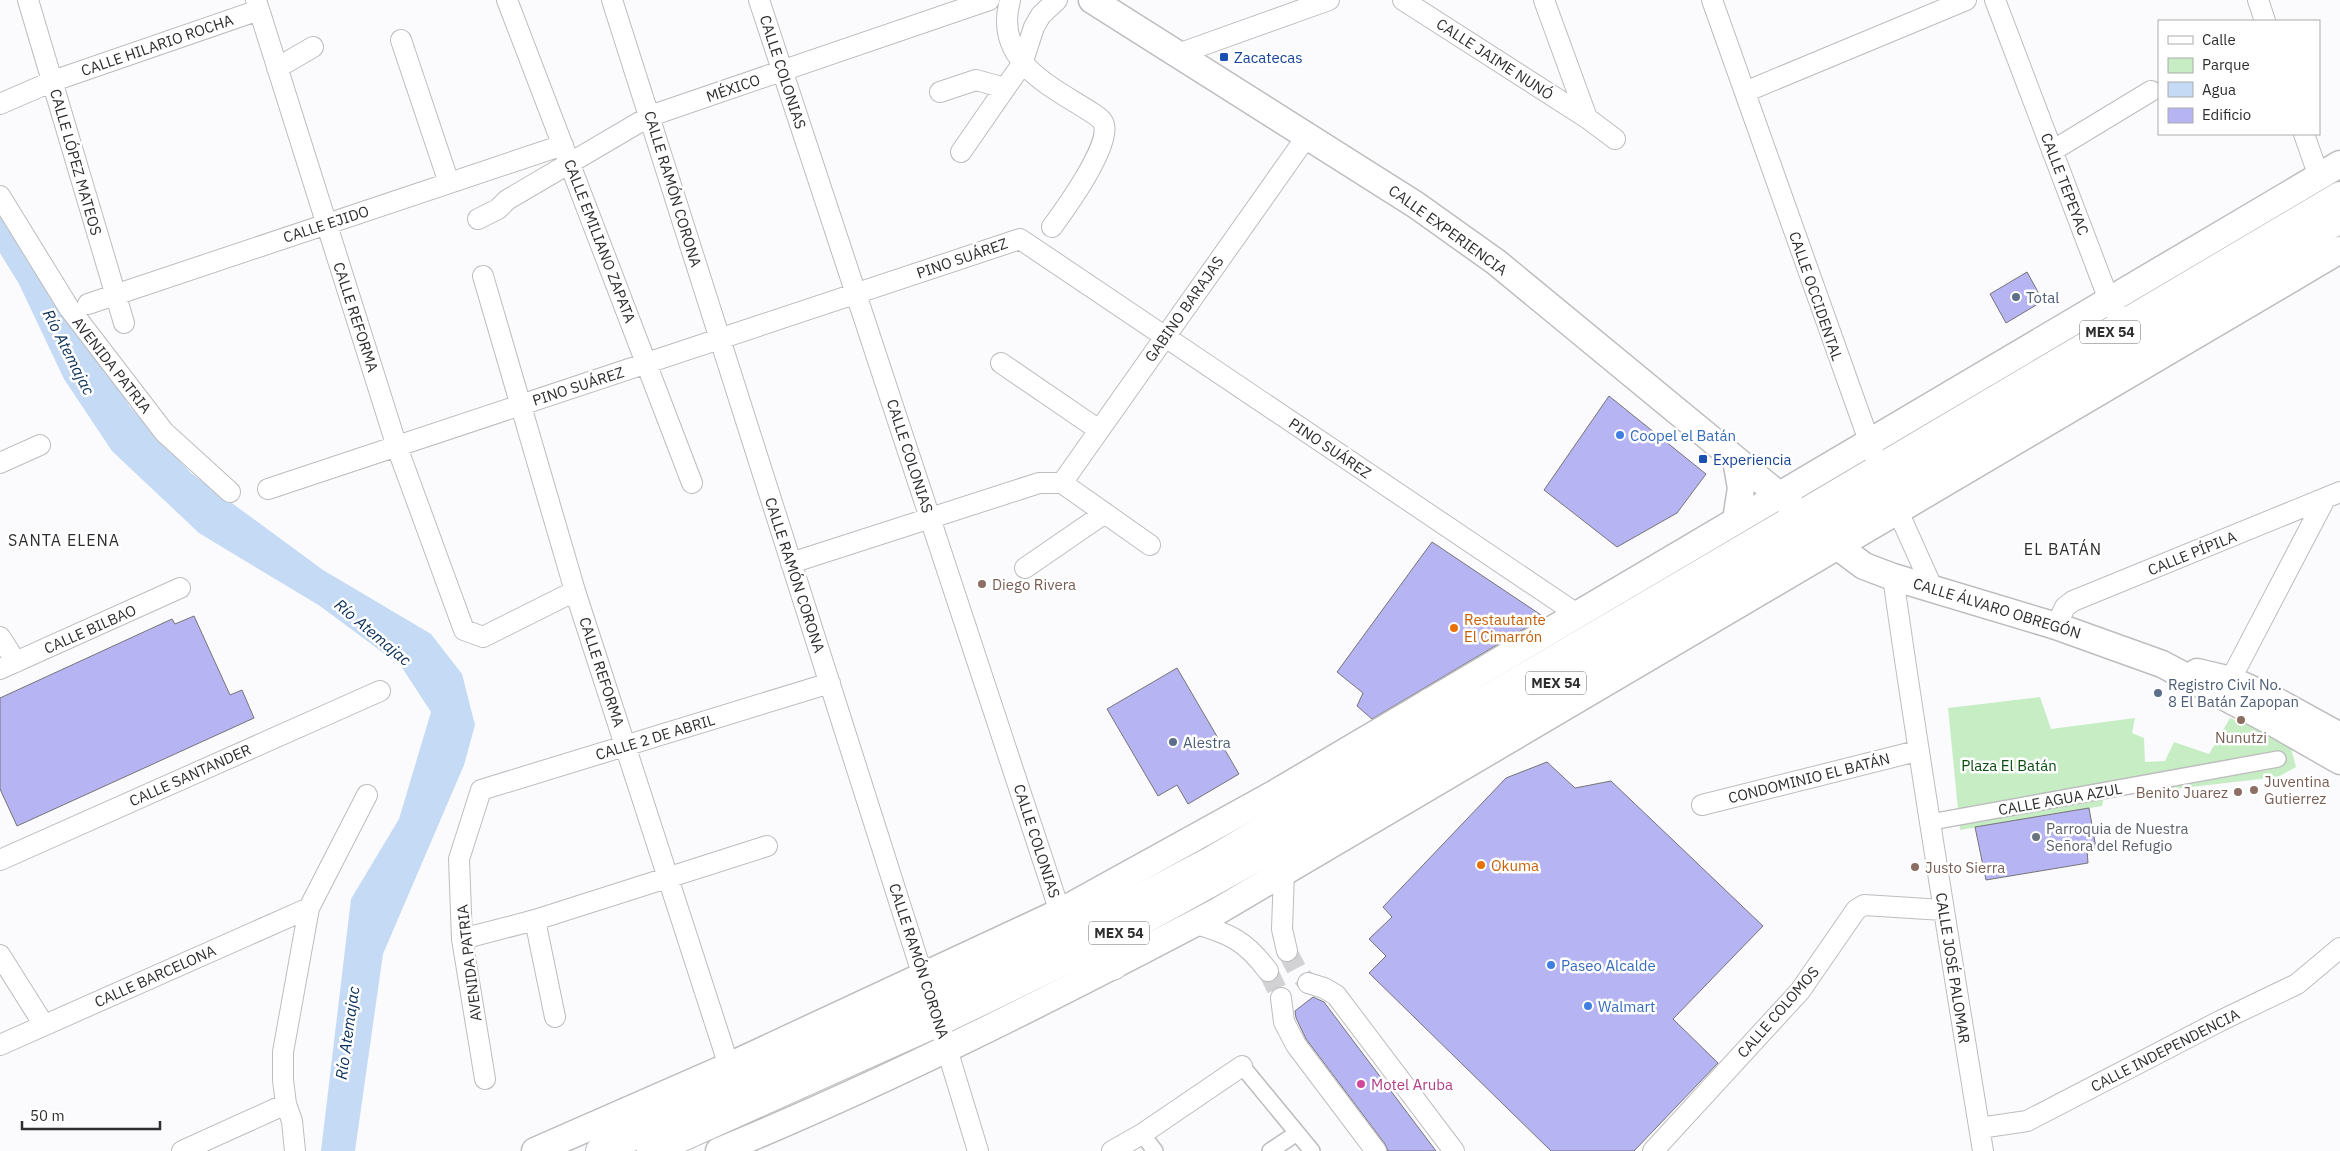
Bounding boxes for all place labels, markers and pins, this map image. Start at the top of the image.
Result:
place label: Zacatecas [1234,48,1303,67]
marker: Zacatecas [1218,51,1230,63]
place label: Total [2026,288,2059,307]
marker: Total [2010,291,2022,303]
place label: Coopel el Batán [1630,426,1736,445]
marker: Coopel el Batán [1614,429,1626,441]
place label: Experiencia [1713,450,1792,469]
marker: Experiencia [1697,453,1709,465]
place label: Diego Rivera [992,575,1076,594]
marker: Diego Rivera [976,578,988,590]
place label: Restautante El Cimarrón [1464,610,1546,646]
marker: Restautante El Cimarrón [1448,622,1460,634]
place label: Registro Civil No. 8 El Batán Zapopan [2168,675,2299,711]
marker: Registro Civil No. 8 El Batán Zapopan [2152,687,2164,699]
marker: Nunutzi [2235,714,2247,726]
place label: Nunutzi [2215,728,2267,747]
place label: Alestra [1183,733,1231,752]
marker: Alestra [1167,736,1179,748]
place label: Juventina Gutierrez [2264,772,2330,808]
place label: Benito Juarez [2136,783,2228,802]
marker: Juventina Gutierrez [2248,784,2260,796]
marker: Benito Juarez [2232,786,2244,798]
place label: Parroquia de Nuestra Señora del Refugio [2046,819,2189,855]
marker: Parroquia de Nuestra Señora del Refugio [2030,831,2042,843]
place label: Okuma [1491,856,1539,875]
place label: Justo Sierra [1925,858,2005,877]
marker: Okuma [1475,859,1487,871]
marker: Justo Sierra [1909,861,1921,873]
place label: Paseo Alcalde [1561,956,1656,975]
marker: Paseo Alcalde [1545,959,1557,971]
place label: Walmart [1598,997,1655,1016]
marker: Walmart [1582,1000,1594,1012]
place label: Motel Aruba [1371,1075,1453,1094]
marker: Motel Aruba [1355,1078,1367,1090]

